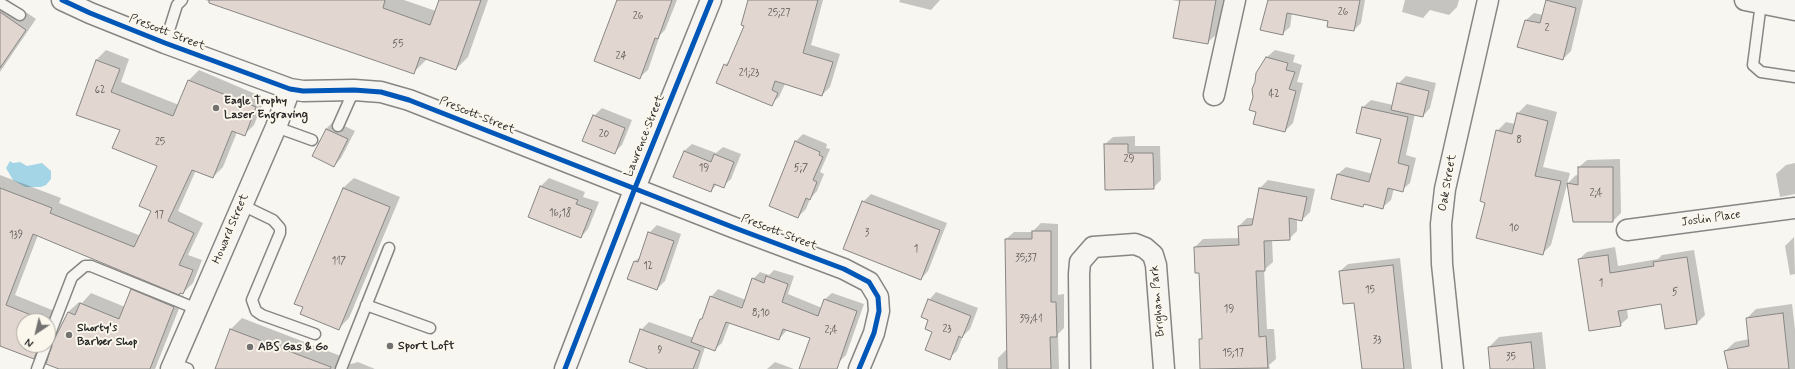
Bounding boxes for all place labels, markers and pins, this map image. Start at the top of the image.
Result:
place label: Eagle Trophy Laser Engraving [224,94,308,122]
marker: Eagle Trophy Laser Engraving [211,103,221,113]
place label: Shorty's Barber Shop [77,321,138,349]
marker: Shorty's Barber Shop [64,330,74,340]
place label: Sport Loft [398,339,454,353]
place label: ABS Gas & Go [258,340,328,354]
marker: Sport Loft [385,341,395,351]
marker: ABS Gas & Go [245,342,255,352]

